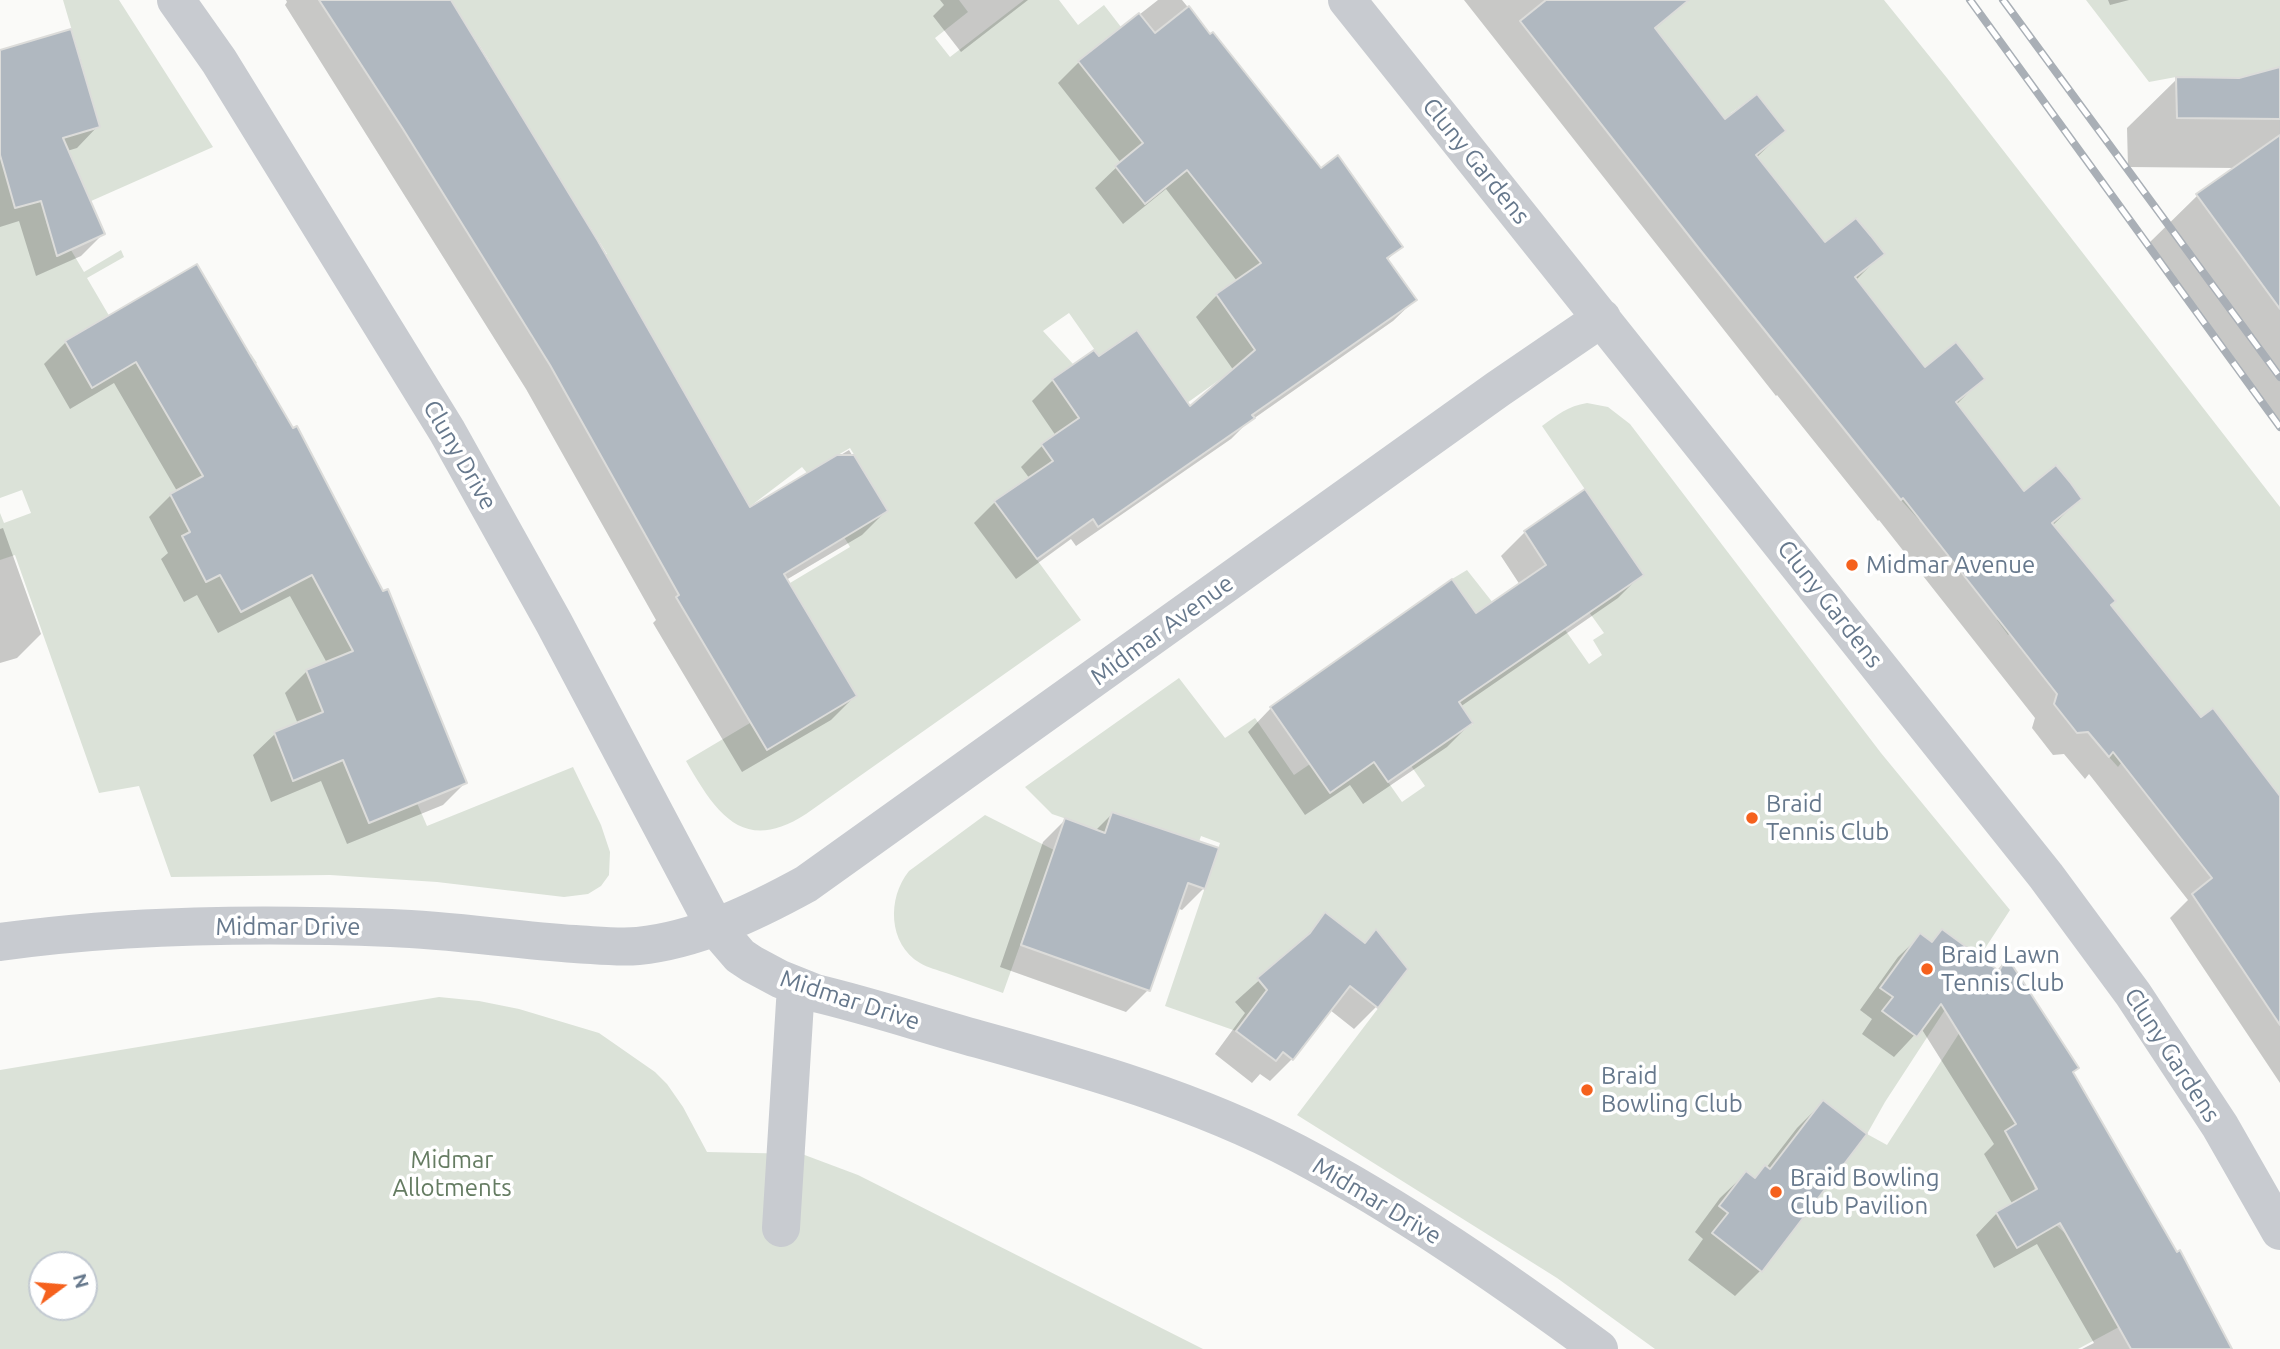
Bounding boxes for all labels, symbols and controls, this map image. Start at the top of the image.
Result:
street label: Cluny Gardens [1416,92,1536,230]
street label: Cluny Drive [417,395,503,515]
street label: Cluny Gardens [1771,534,1889,674]
place label: Midmar Avenue [1866,551,2035,579]
marker: Midmar Avenue [1844,557,1860,573]
street label: Midmar Avenue [1085,569,1239,691]
place label: Braid Tennis Club [1766,790,1889,846]
marker: Braid Tennis Club [1744,810,1760,826]
street label: Midmar Drive [215,913,361,941]
place label: Braid Lawn Tennis Club [1941,941,2064,997]
marker: Braid Lawn Tennis Club [1919,961,1935,977]
street label: Midmar Drive [777,964,923,1036]
street label: Cluny Gardens [2118,983,2226,1127]
place label: Braid Bowling Club [1601,1062,1743,1118]
marker: Braid Bowling Club [1579,1082,1595,1098]
park label: Midmar Allotments [392,1146,512,1202]
street label: Midmar Drive [1307,1151,1447,1251]
place label: Braid Bowling Club Pavilion [1790,1164,1940,1220]
marker: Braid Bowling Club Pavilion [1768,1184,1784,1200]
north arrow [28,1251,98,1321]
text: N [69,1271,94,1291]

